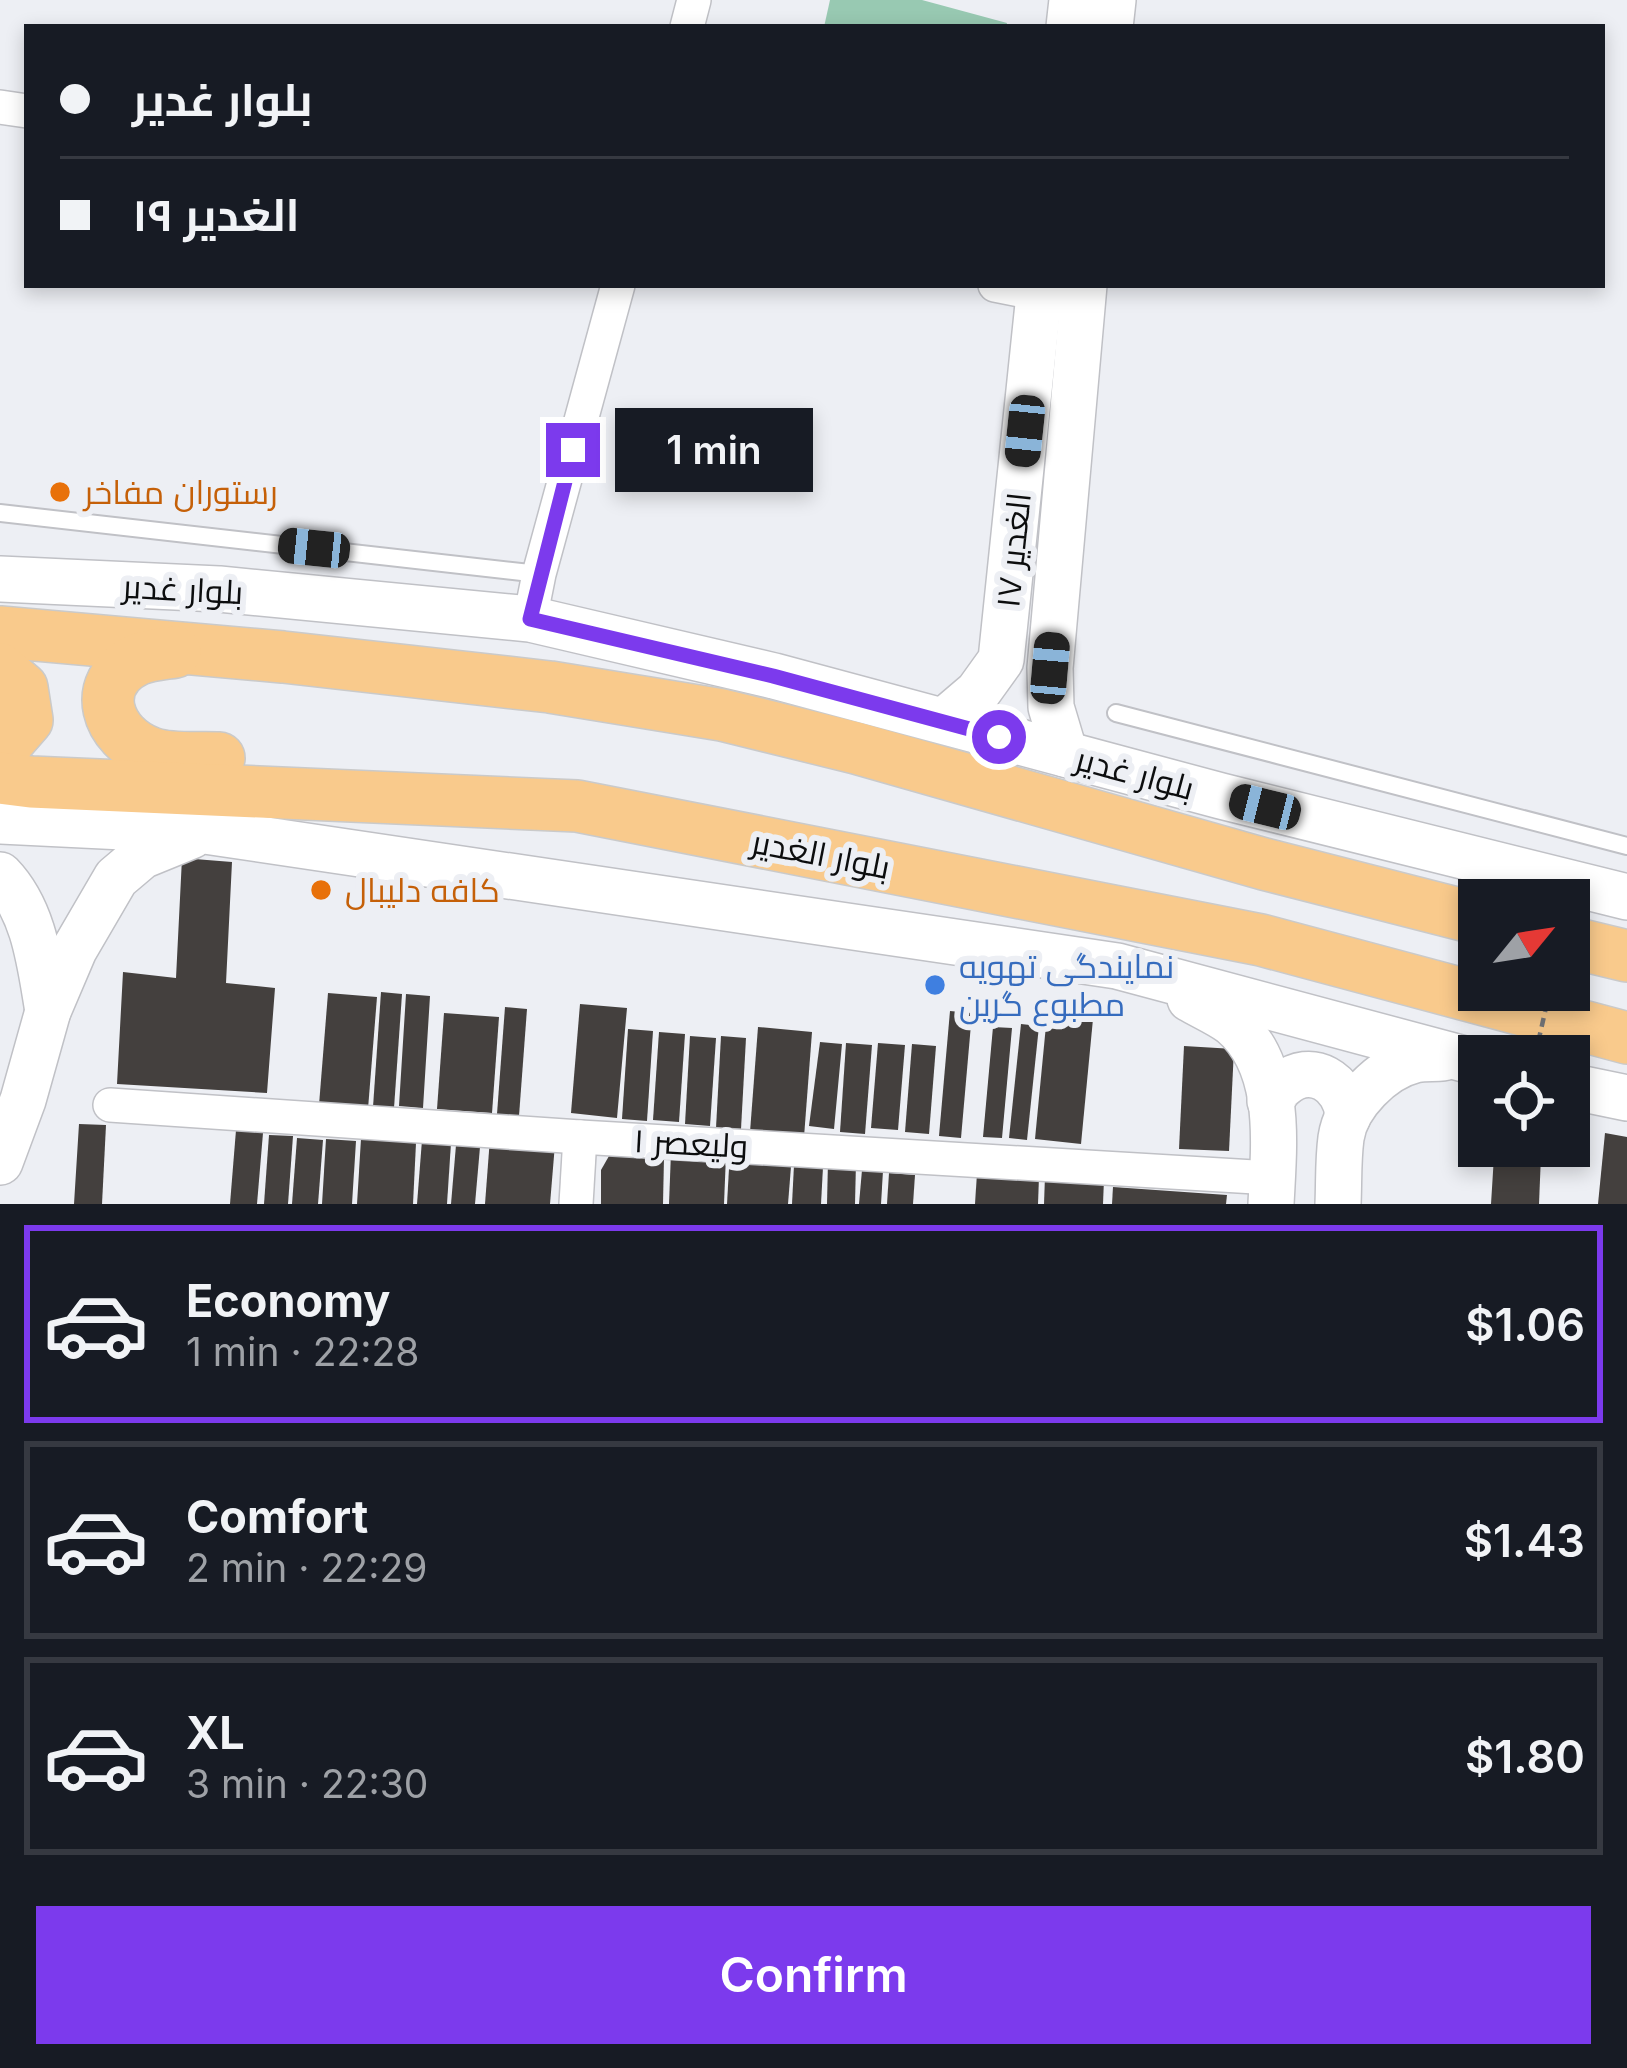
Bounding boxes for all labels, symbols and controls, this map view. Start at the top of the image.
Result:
text: بلوار غدیر [132,72,313,127]
text: الغدیر ۱۹ [132,187,300,242]
car [1003,393,1047,469]
callout: 1 min [615,408,813,492]
route end [546,423,600,477]
text: 1 min [666,426,762,473]
place label: رستوران مفاخر [82,472,278,512]
marker: رستوران مفاخر [47,479,73,505]
street label: الغدیر ۱۷ [987,491,1039,609]
car [276,526,352,570]
street label: بلوار غدیر [120,566,244,612]
car [1029,631,1071,705]
route start [972,710,1026,764]
street label: بلوار غدیر [1070,738,1199,808]
car [1226,781,1304,833]
street label: بلوار الغدیر [746,821,894,887]
place label: کافه دلیبال [345,870,500,910]
marker: کافه دلیبال [308,877,334,903]
north arrow [1458,879,1590,1011]
map controls [1458,879,1590,1167]
place label: نمایندگی تهویه مطبوع گرین [959,946,1174,1027]
marker: نمایندگی تهویه مطبوع گرین [922,972,948,998]
button: locate [1458,1035,1590,1167]
street label: ولیعصر ۱ [633,1120,749,1166]
icon: car [42,1270,150,1378]
text: Economy [186,1273,390,1328]
text: $1.06 [1465,1297,1585,1352]
text: 1 min · 22:28 [186,1328,419,1375]
icon: car [42,1486,150,1594]
text: Comfort [186,1489,368,1544]
text: $1.43 [1464,1513,1585,1568]
text: 2 min · 22:29 [186,1544,427,1591]
icon: car [42,1702,150,1810]
text: XL [186,1705,245,1760]
text: $1.80 [1465,1729,1585,1784]
text: 3 min · 22:30 [186,1760,428,1807]
button: Confirm [36,1906,1591,2044]

